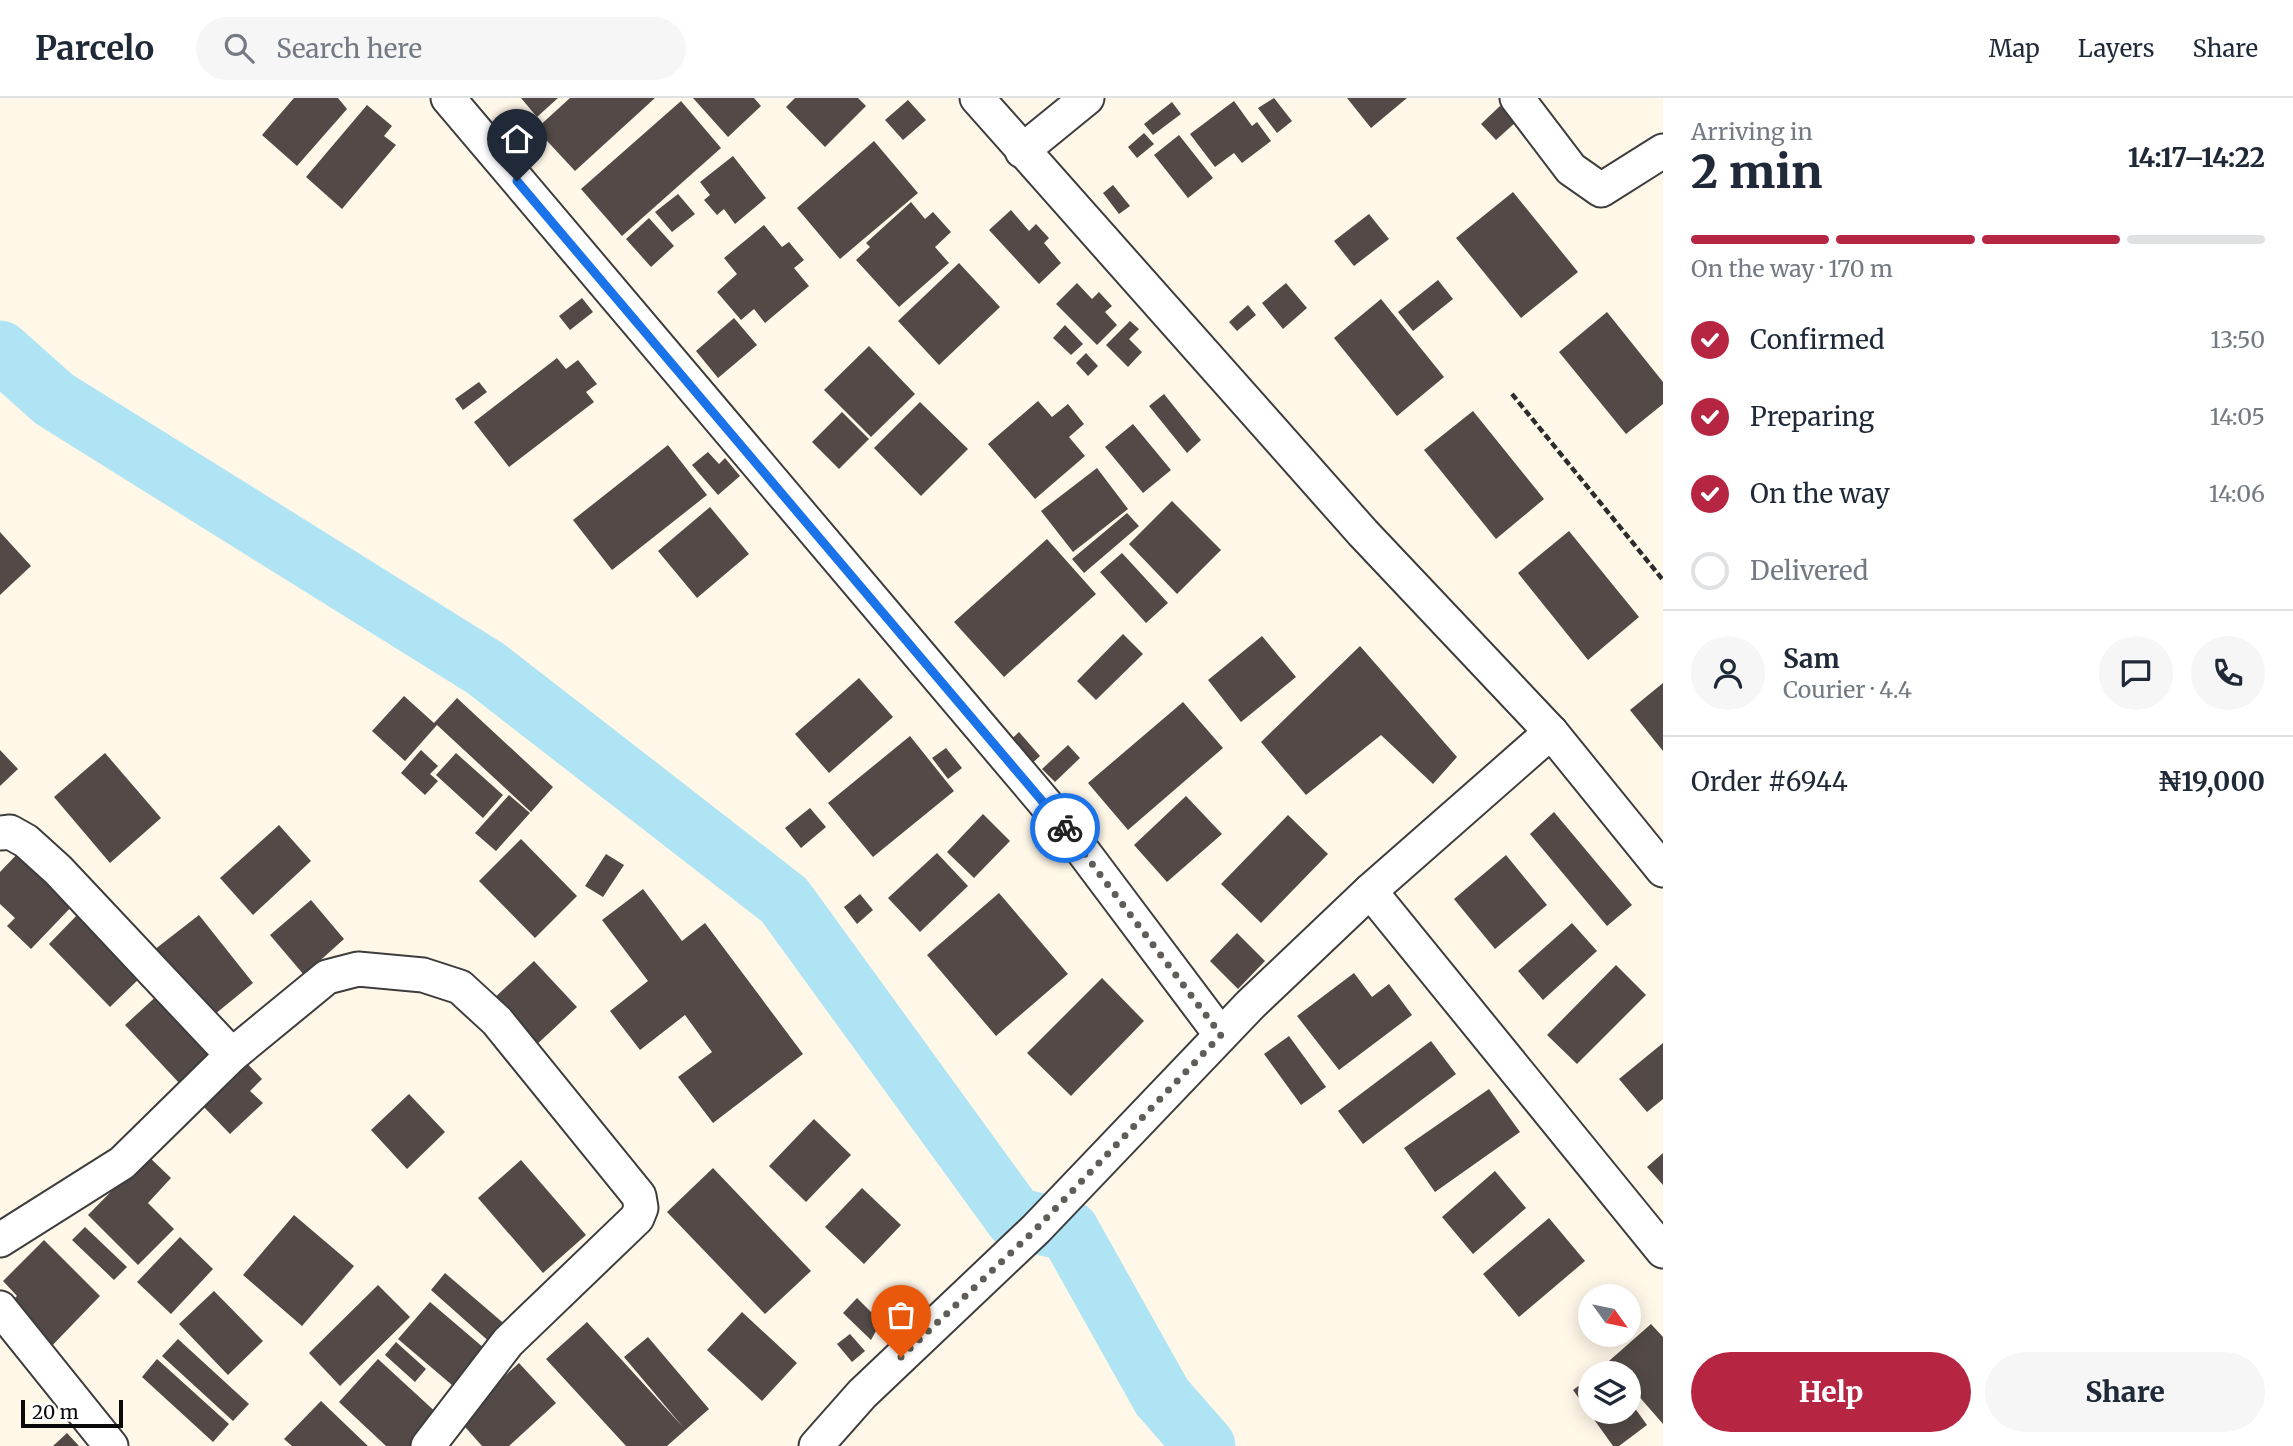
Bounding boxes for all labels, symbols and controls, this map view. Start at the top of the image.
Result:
search box [196,17,686,80]
text: Parcelo [35,28,154,69]
icon: search [220,29,258,67]
text: Search here [276,32,422,65]
text: Map [1989,33,2040,64]
text: Layers [2078,33,2154,64]
text: Share [2192,33,2258,64]
pin [487,109,547,181]
text: Arriving in [1691,117,1813,146]
icon: home [498,120,536,158]
text: 14:17–14:22 [2128,141,2265,174]
text: 2 min [1691,143,1823,201]
text: On the way · 170 m [1691,254,1893,283]
icon: check [1691,321,1729,359]
text: Confirmed [1750,323,1885,356]
text: 13:50 [2210,325,2265,354]
icon: check [1691,398,1729,436]
text: Preparing [1750,400,1874,433]
text: 14:05 [2210,402,2265,431]
icon: check [1691,475,1729,513]
text: On the way [1750,477,1890,510]
text: 14:06 [2209,479,2265,508]
text: Delivered [1750,554,1869,587]
button: person [1691,636,1765,710]
button: chat [2099,636,2173,710]
button: phone [2191,636,2265,710]
text: Sam [1783,642,1840,675]
text: Courier · 4.4 [1783,675,1912,704]
text: Order #6944 [1691,765,1848,798]
text: ₦19,000 [2158,765,2265,798]
courier [1030,793,1100,863]
icon: bike [1046,809,1084,847]
north arrow [1578,1284,1642,1348]
map controls [1578,1284,1641,1424]
pin [871,1285,931,1357]
icon: bag [882,1296,920,1334]
button: Help [1691,1352,1971,1432]
button: Share [1985,1352,2265,1432]
button: layers [1578,1361,1641,1424]
scale bar [21,1397,122,1429]
text: 20 m [32,1400,79,1424]

